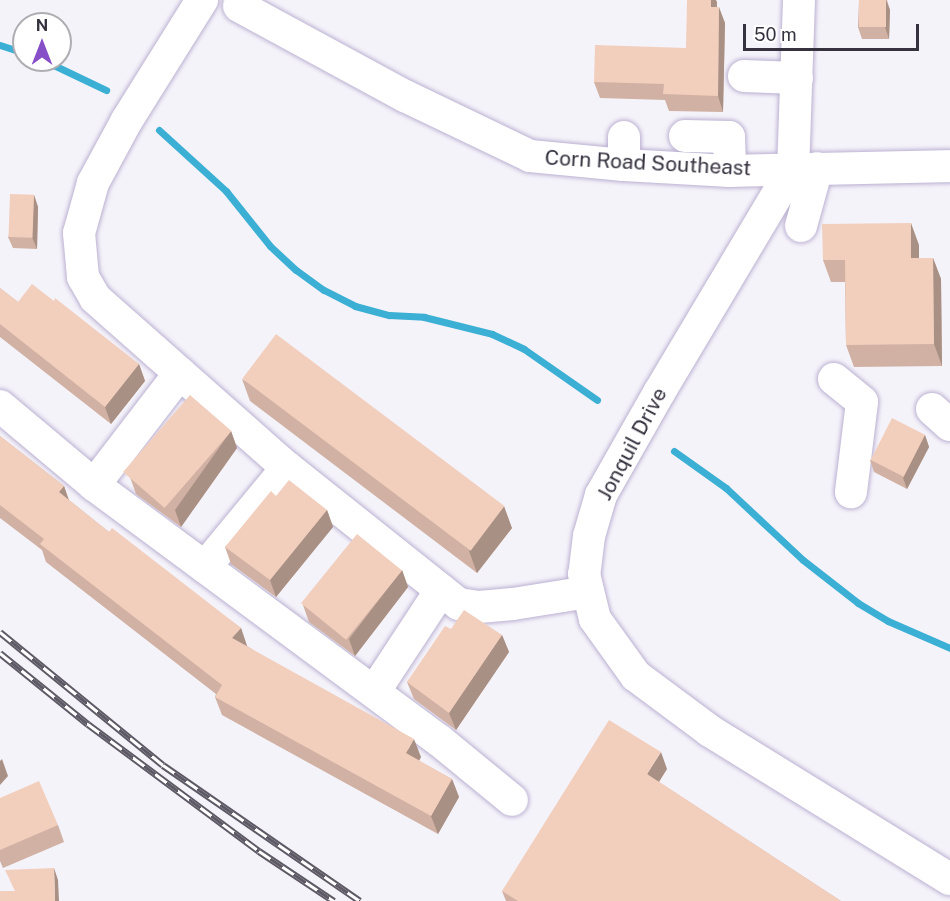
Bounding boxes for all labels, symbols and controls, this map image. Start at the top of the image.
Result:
north arrow [12,12,72,72]
scale bar [746,12,922,50]
text: N [36,16,48,35]
text: 50 m [754,24,797,45]
street label: Corn Road Southeast [544,145,752,181]
street label: Jonquil Drive [592,383,672,505]

